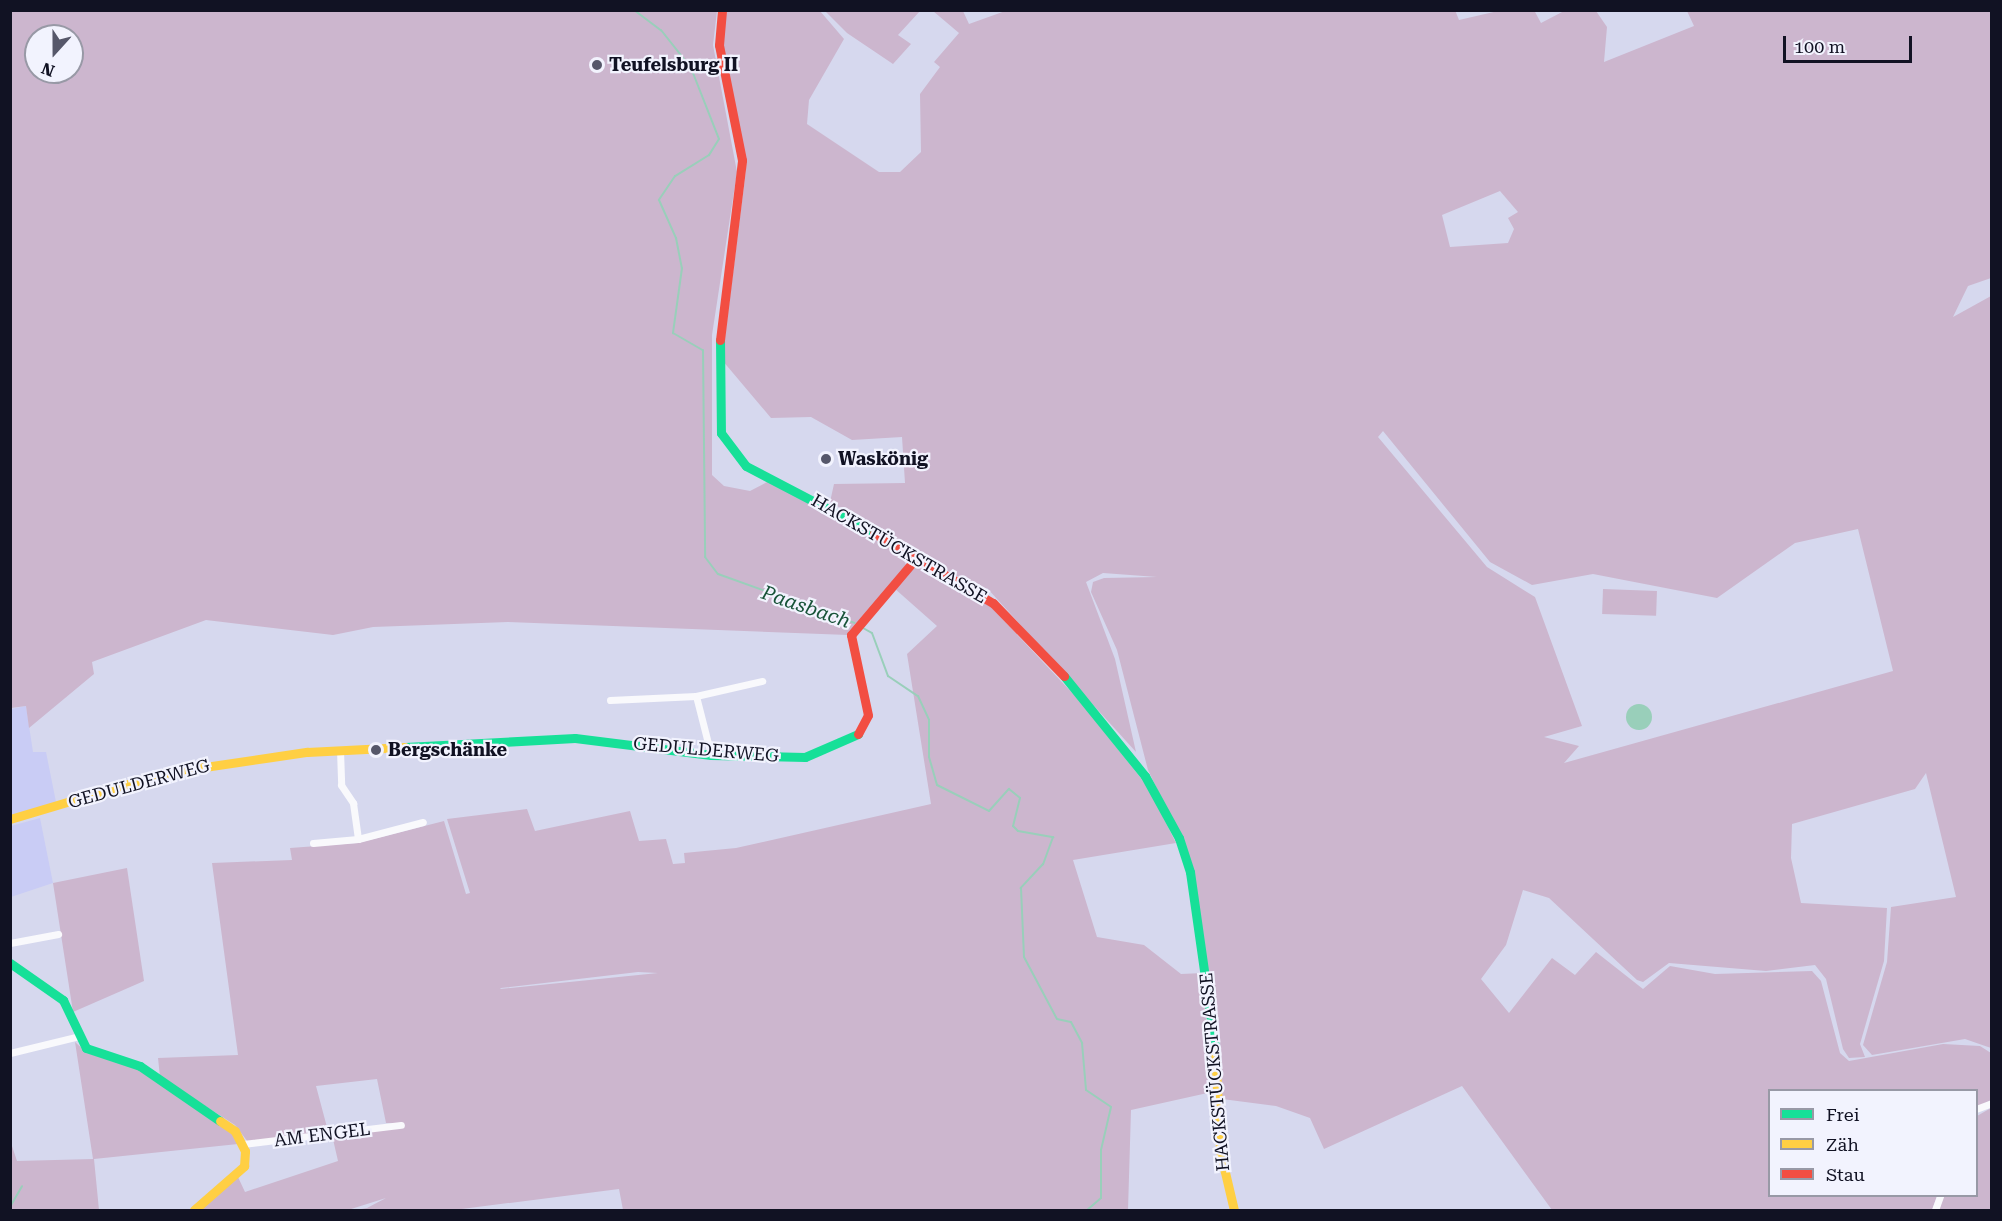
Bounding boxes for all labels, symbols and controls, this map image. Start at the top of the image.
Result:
north arrow [24,24,84,84]
scale bar [1786,24,1915,62]
text: 100 m [1794,36,1845,57]
place label: Teufelsburg II [609,54,738,76]
text: N [39,58,57,80]
marker: Teufelsburg II [590,58,604,72]
place label: Waskönig [838,448,928,470]
marker: Waskönig [819,452,833,466]
street label: HACKSTÜCKSTRASSE [807,490,991,608]
water label: Paasbach [758,581,854,633]
street label: GEDULDERWEG [632,733,780,767]
place label: Bergschänke [388,739,507,761]
marker: Bergschänke [369,743,383,757]
street label: GEDULDERWEG [66,755,212,813]
street label: HACKSTÜCKSTRASSE [1196,972,1234,1172]
legend [1768,1089,1978,1197]
text: Frei [1826,1104,1859,1125]
street label: AM ENGEL [273,1118,371,1152]
text: Zäh [1826,1134,1859,1155]
text: Stau [1826,1164,1865,1185]

